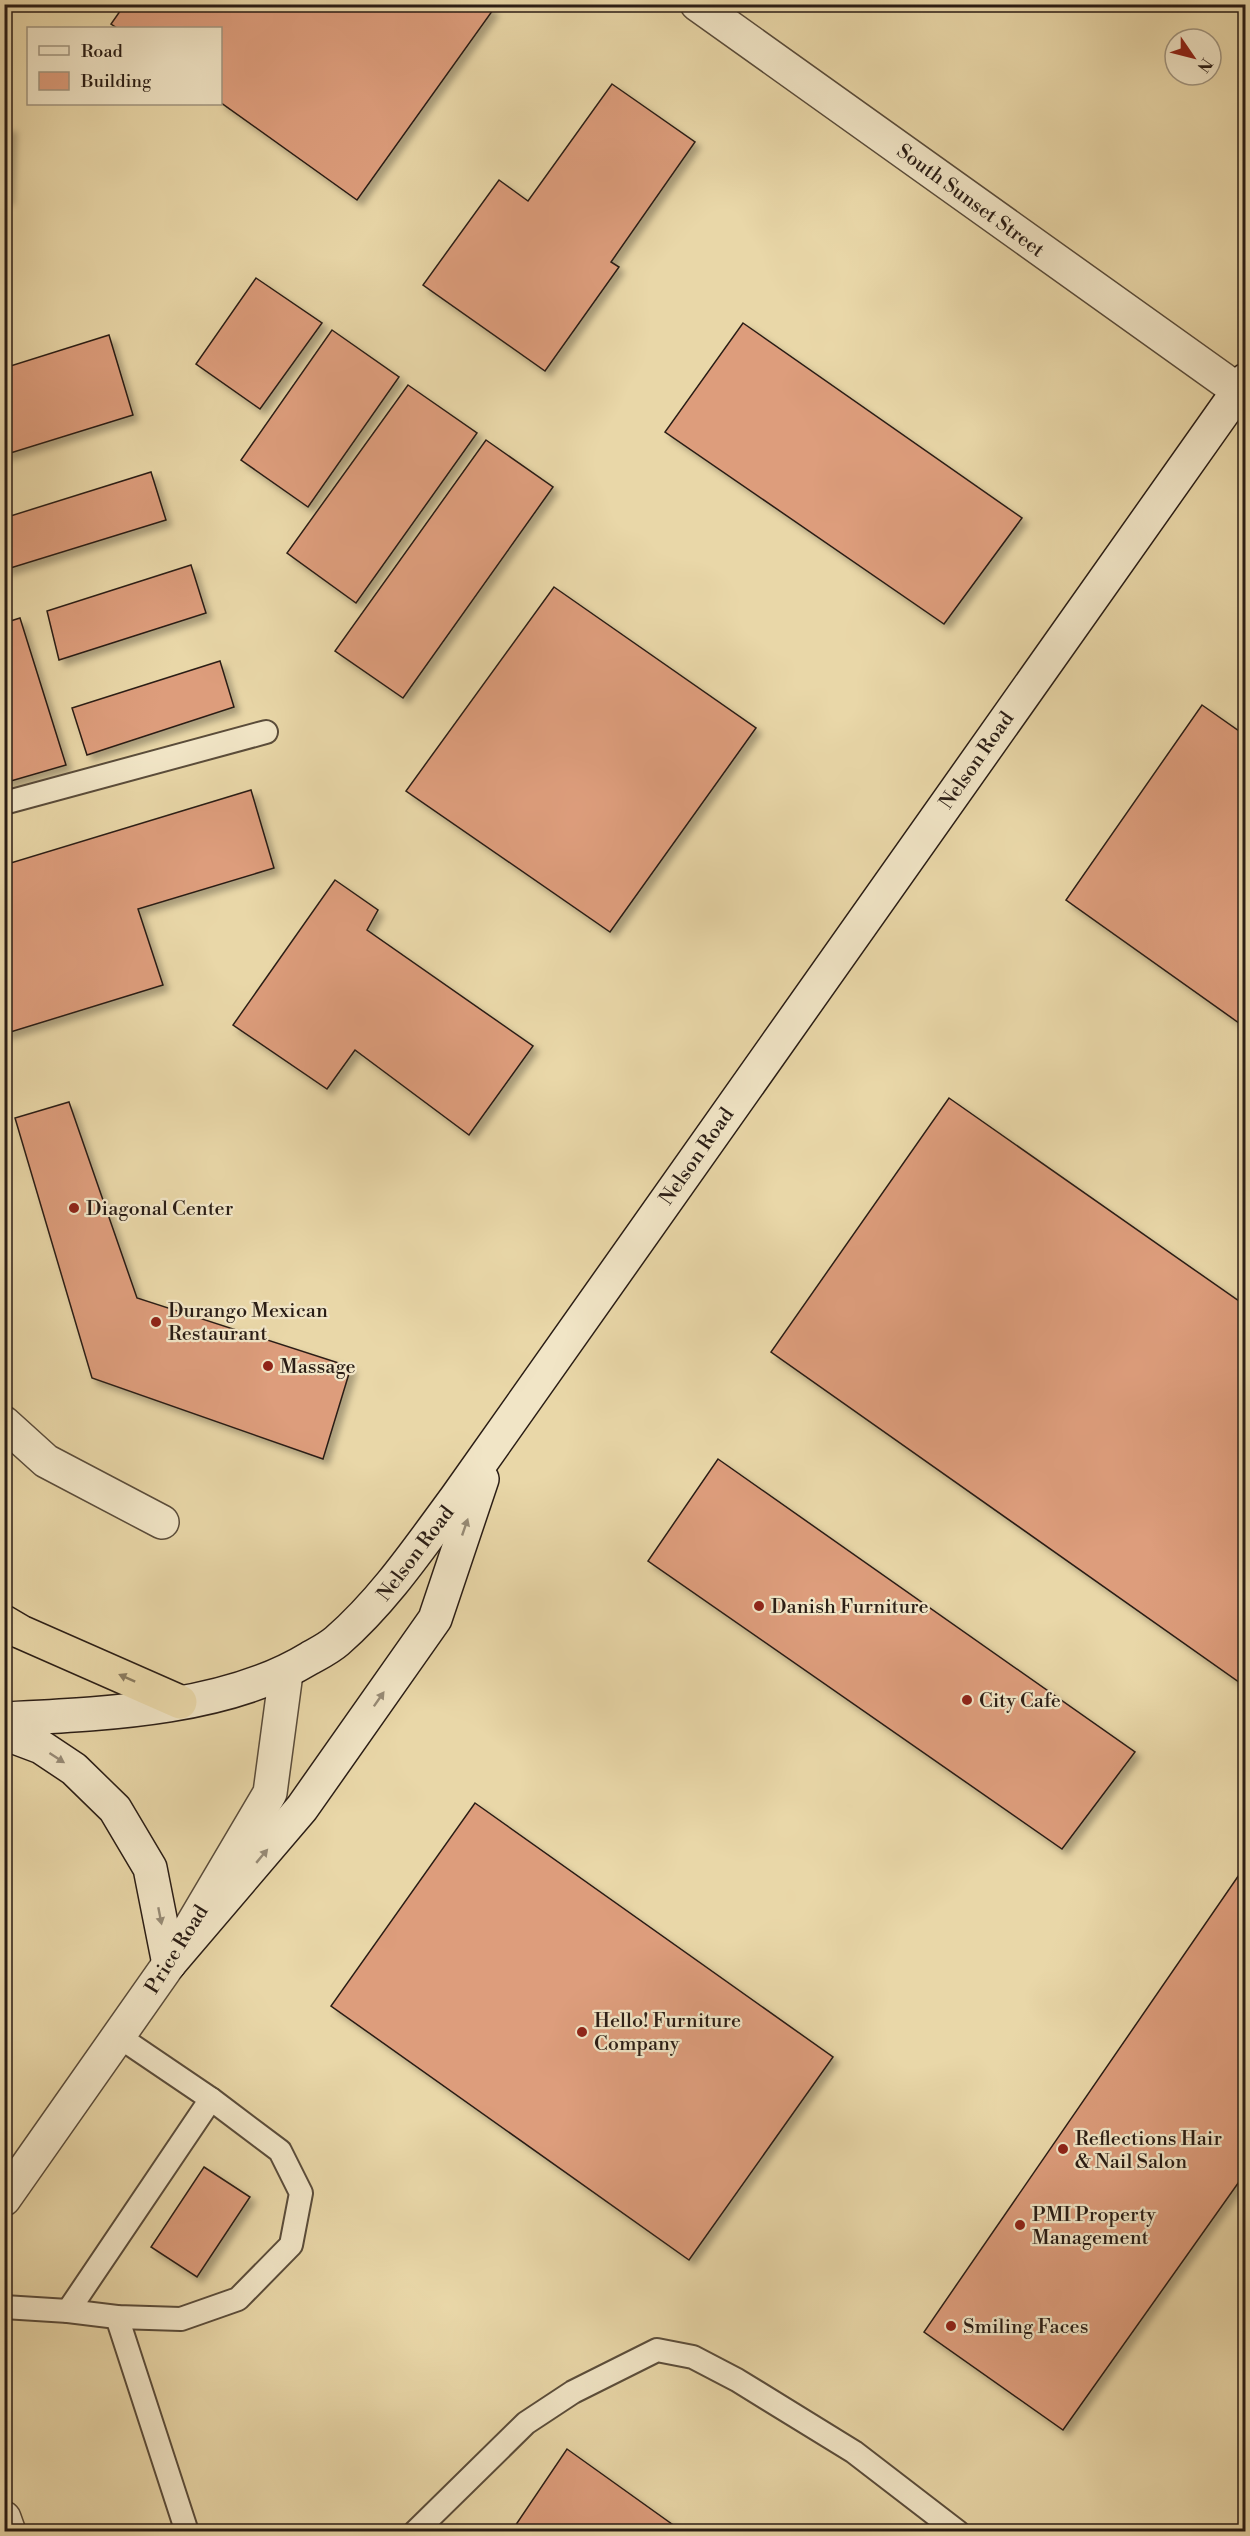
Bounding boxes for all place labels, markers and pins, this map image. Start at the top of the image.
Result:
place label: Diagonal Center [86,1197,234,1222]
marker: Diagonal Center [67,1201,81,1215]
place label: Durango Mexican Restaurant [168,1299,328,1347]
marker: Durango Mexican Restaurant [149,1315,163,1329]
place label: Massage [280,1355,356,1380]
marker: Massage [261,1359,275,1373]
place label: Danish Furniture [771,1595,929,1620]
marker: Danish Furniture [752,1599,766,1613]
place label: City Cafe [979,1689,1061,1714]
marker: City Cafe [960,1693,974,1707]
place label: Hello! Furniture Company [594,2009,741,2057]
marker: Hello! Furniture Company [575,2025,589,2039]
place label: Reflections Hair & Nail Salon [1075,2127,1222,2175]
marker: Reflections Hair & Nail Salon [1056,2142,1070,2156]
place label: PMI Property Management [1032,2203,1156,2251]
marker: PMI Property Management [1013,2218,1027,2232]
place label: Smiling Faces [963,2315,1088,2340]
marker: Smiling Faces [944,2319,958,2333]

